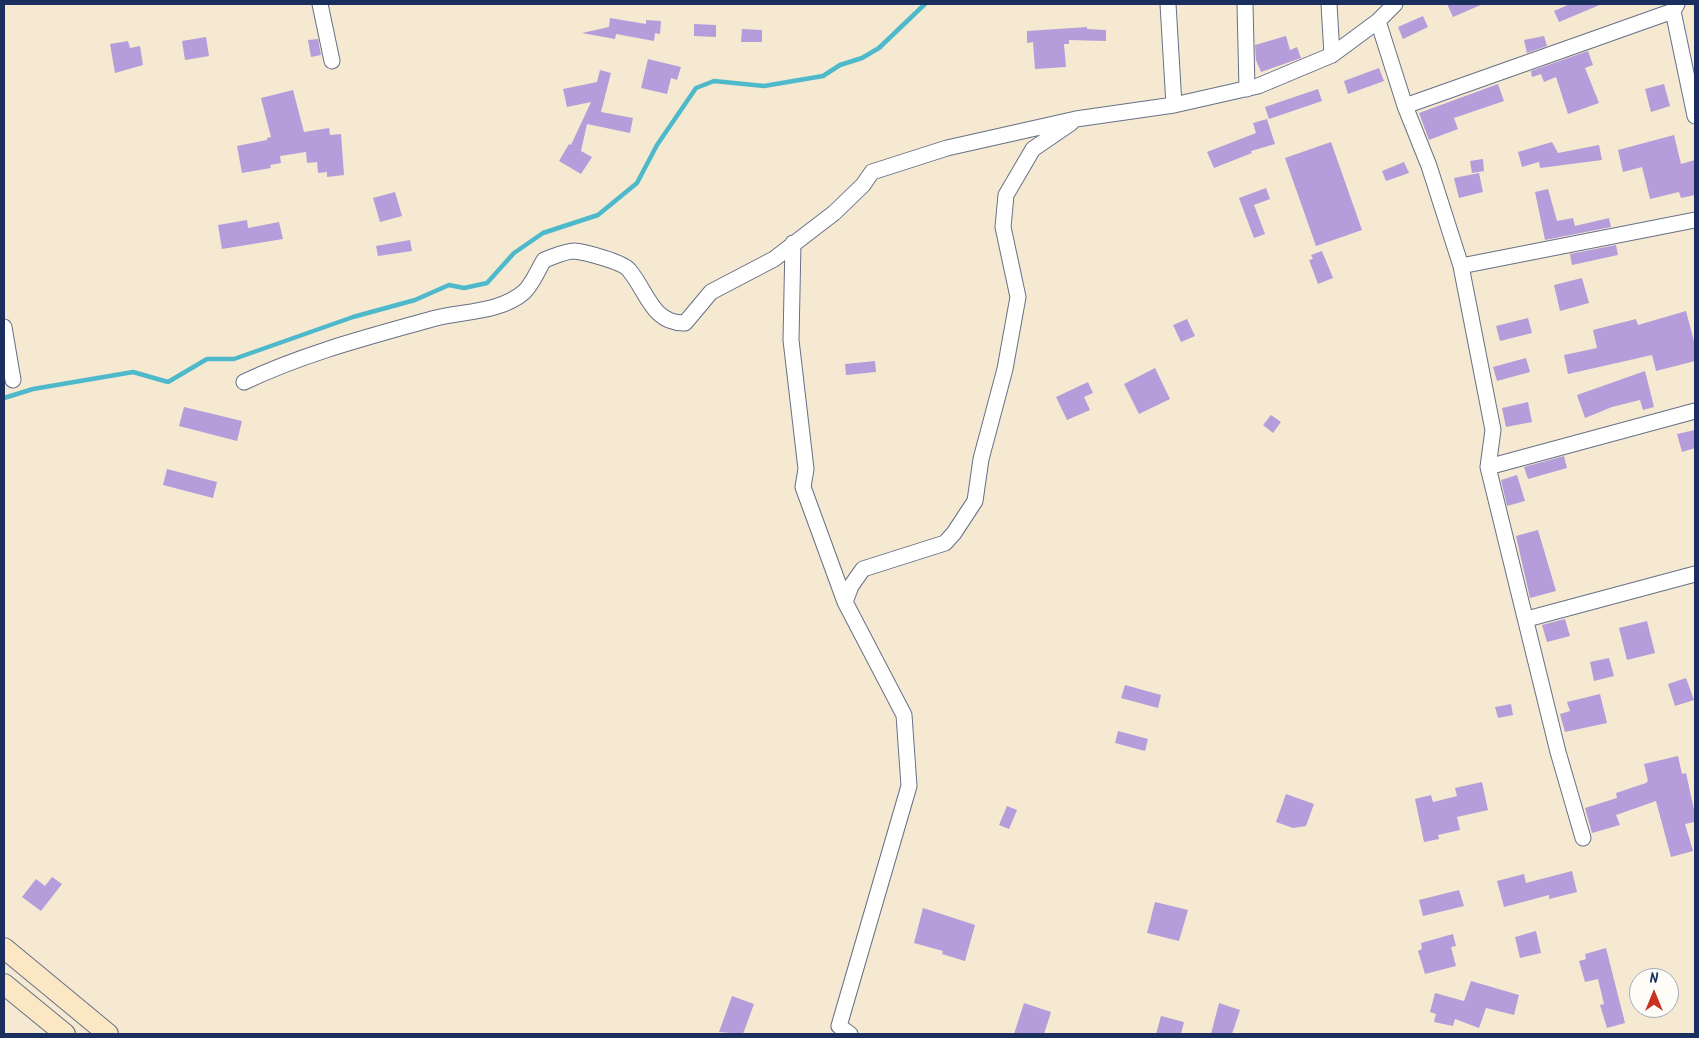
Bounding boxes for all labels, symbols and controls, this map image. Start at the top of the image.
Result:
north arrow [1629,968,1679,1018]
text: N [1650,968,1658,990]

